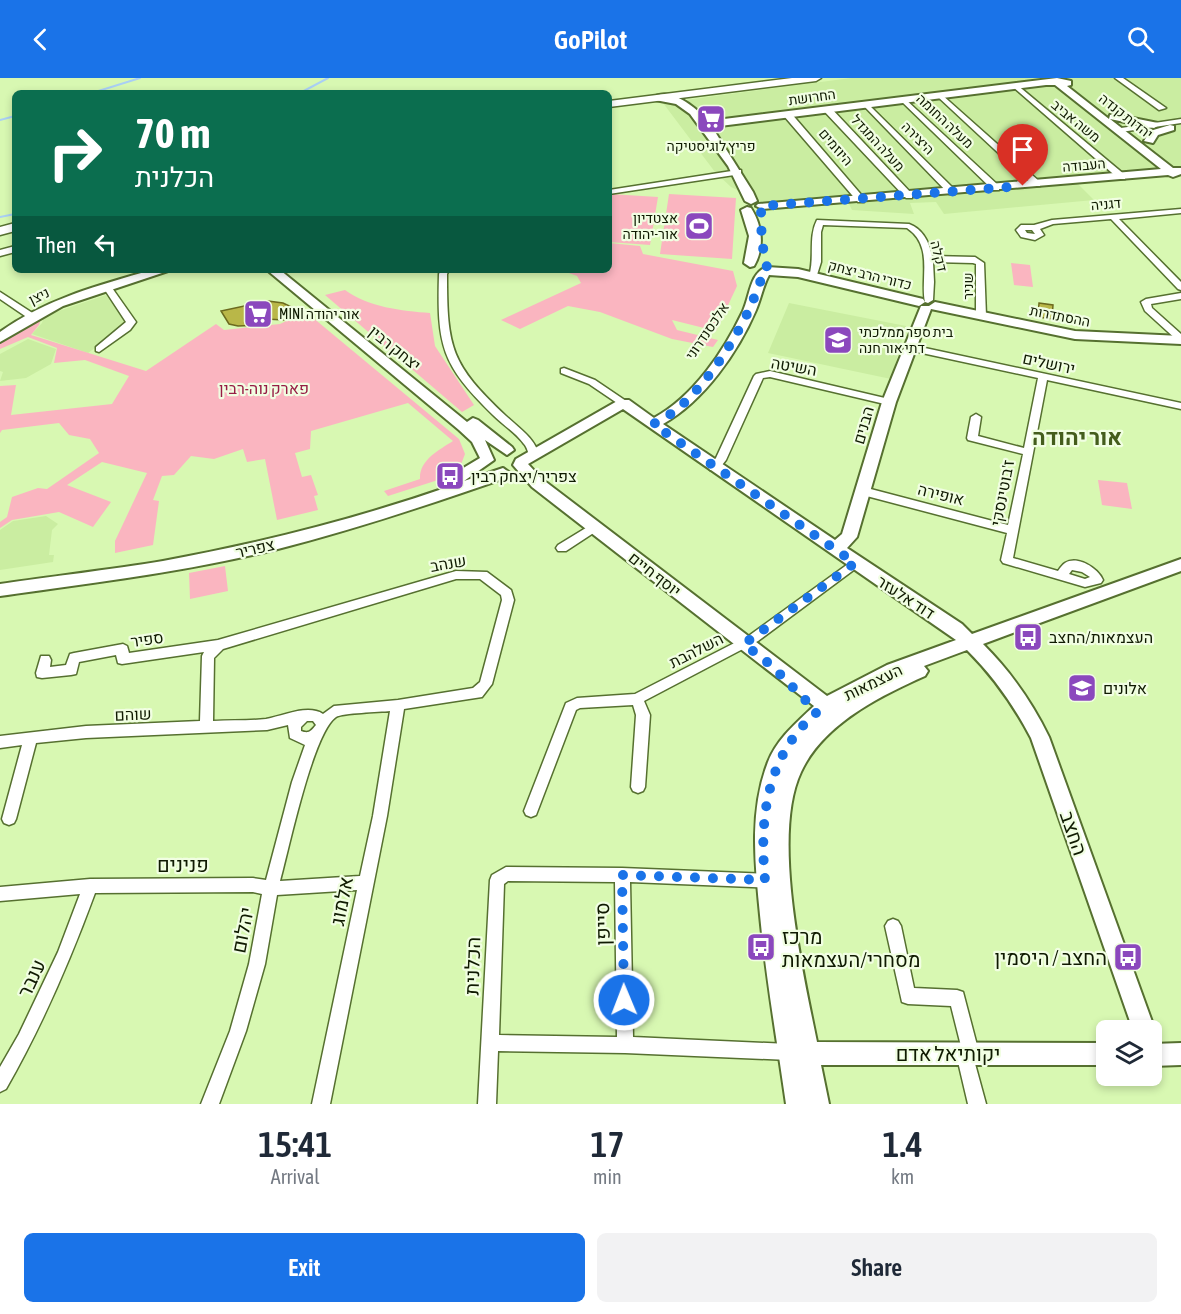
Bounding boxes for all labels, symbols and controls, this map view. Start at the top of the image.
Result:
icon: back [24,23,57,56]
icon: search [1124,23,1157,56]
text: GoPilot [554,24,627,55]
street label: החרושת [787,86,837,108]
street label: מעלה החומה [913,90,977,152]
street label: יהדות קנדה [1096,90,1156,142]
street label: משה אביב [1048,96,1104,146]
supermarket icon: פריץ לוגיסטיקה [695,103,727,135]
text: 70 m [135,109,210,157]
street label: מעלה המגדל [848,111,908,175]
icon: right [36,114,114,192]
street label: היצירה [898,118,938,158]
pin [997,124,1048,186]
street label: היוזמים [816,125,856,169]
icon: arrive [1006,133,1039,166]
place label: פריץ לוגיסטיקה [667,138,755,154]
street label: העבודה [1062,155,1106,175]
text: הכלנית [135,162,214,193]
street label: דגניה [1090,195,1122,213]
place label: אצטדיון אור-יהודה [622,210,678,242]
sports icon: אצטדיון אור-יהודה [683,210,715,242]
icon: left [89,228,122,261]
text: Then [36,232,77,258]
street label: דקלה [927,239,951,273]
street label: כדורי הרב יצחק [827,257,913,293]
street label: שניר [960,272,976,300]
street label: ניצן [26,284,52,308]
supermarket icon: MINI אור יהודה [242,298,274,330]
street label: אלכסנדרוני [682,299,732,363]
street label: ההסתדרות [1028,302,1092,330]
place label: MINI אור יהודה [279,306,360,322]
street label: יצחק רבין [366,322,424,374]
school or university icon: בית ספר ממלכתי דתי אור חנה [822,324,854,356]
place label: בית ספר ממלכתי דתי אור חנה [859,324,954,356]
street label: ירושלים [1021,349,1077,377]
street label: השיטה [770,353,818,379]
park label: פארק נוה-רבין [219,379,309,397]
street label: הבנים [849,404,877,446]
district label: אור יהודה [1032,424,1122,450]
street label: ז'בוטינסקי [987,458,1017,528]
bus stop icon: צפריר/יצחק רבין [434,460,466,492]
place label: צפריר/יצחק רבין [471,467,577,485]
street label: אופירה [916,480,966,508]
street label: צפריר [234,535,276,561]
street label: יוסף חיים [625,548,685,600]
street label: שנהב [429,551,467,575]
street label: דוד אלעזר [874,572,938,622]
bus stop icon: העצמאות/החצב [1012,621,1044,653]
street label: ספיר [129,628,165,650]
place label: העצמאות/החצב [1049,628,1153,646]
street label: השלהבת [666,629,726,671]
street label: העצמאות [841,660,905,704]
school or university icon: אלונים [1066,672,1098,704]
place label: אלונים [1103,679,1147,697]
street label: שוהם [114,704,152,724]
street label: החצב [1056,808,1092,858]
street label: פנינים [157,853,209,876]
street label: אלמוג [325,875,357,927]
street label: סייפן [590,902,614,946]
street label: יהלום [226,905,258,955]
place label: מרכז מסחרי/העצמאות [782,925,920,971]
bus stop icon: מרכז מסחרי/העצמאות [745,931,777,963]
street label: הכלנית [459,936,485,996]
bus stop icon: החצב / היסמין [1112,941,1144,973]
place label: החצב / היסמין [994,946,1107,969]
street label: ענבר [12,955,50,1001]
position arrow [592,968,656,1032]
map controls [1096,1020,1162,1086]
button: layers [1096,1020,1162,1086]
street label: יקותיאל אדם [896,1042,1000,1065]
text: 15:41 [258,1123,332,1165]
text: 17 [591,1123,624,1165]
text: 1.4 [883,1123,923,1165]
text: Arrival [271,1165,320,1188]
text: min [593,1165,622,1188]
text: km [891,1165,914,1188]
button: Exit [24,1233,585,1302]
button: Share [597,1233,1157,1302]

